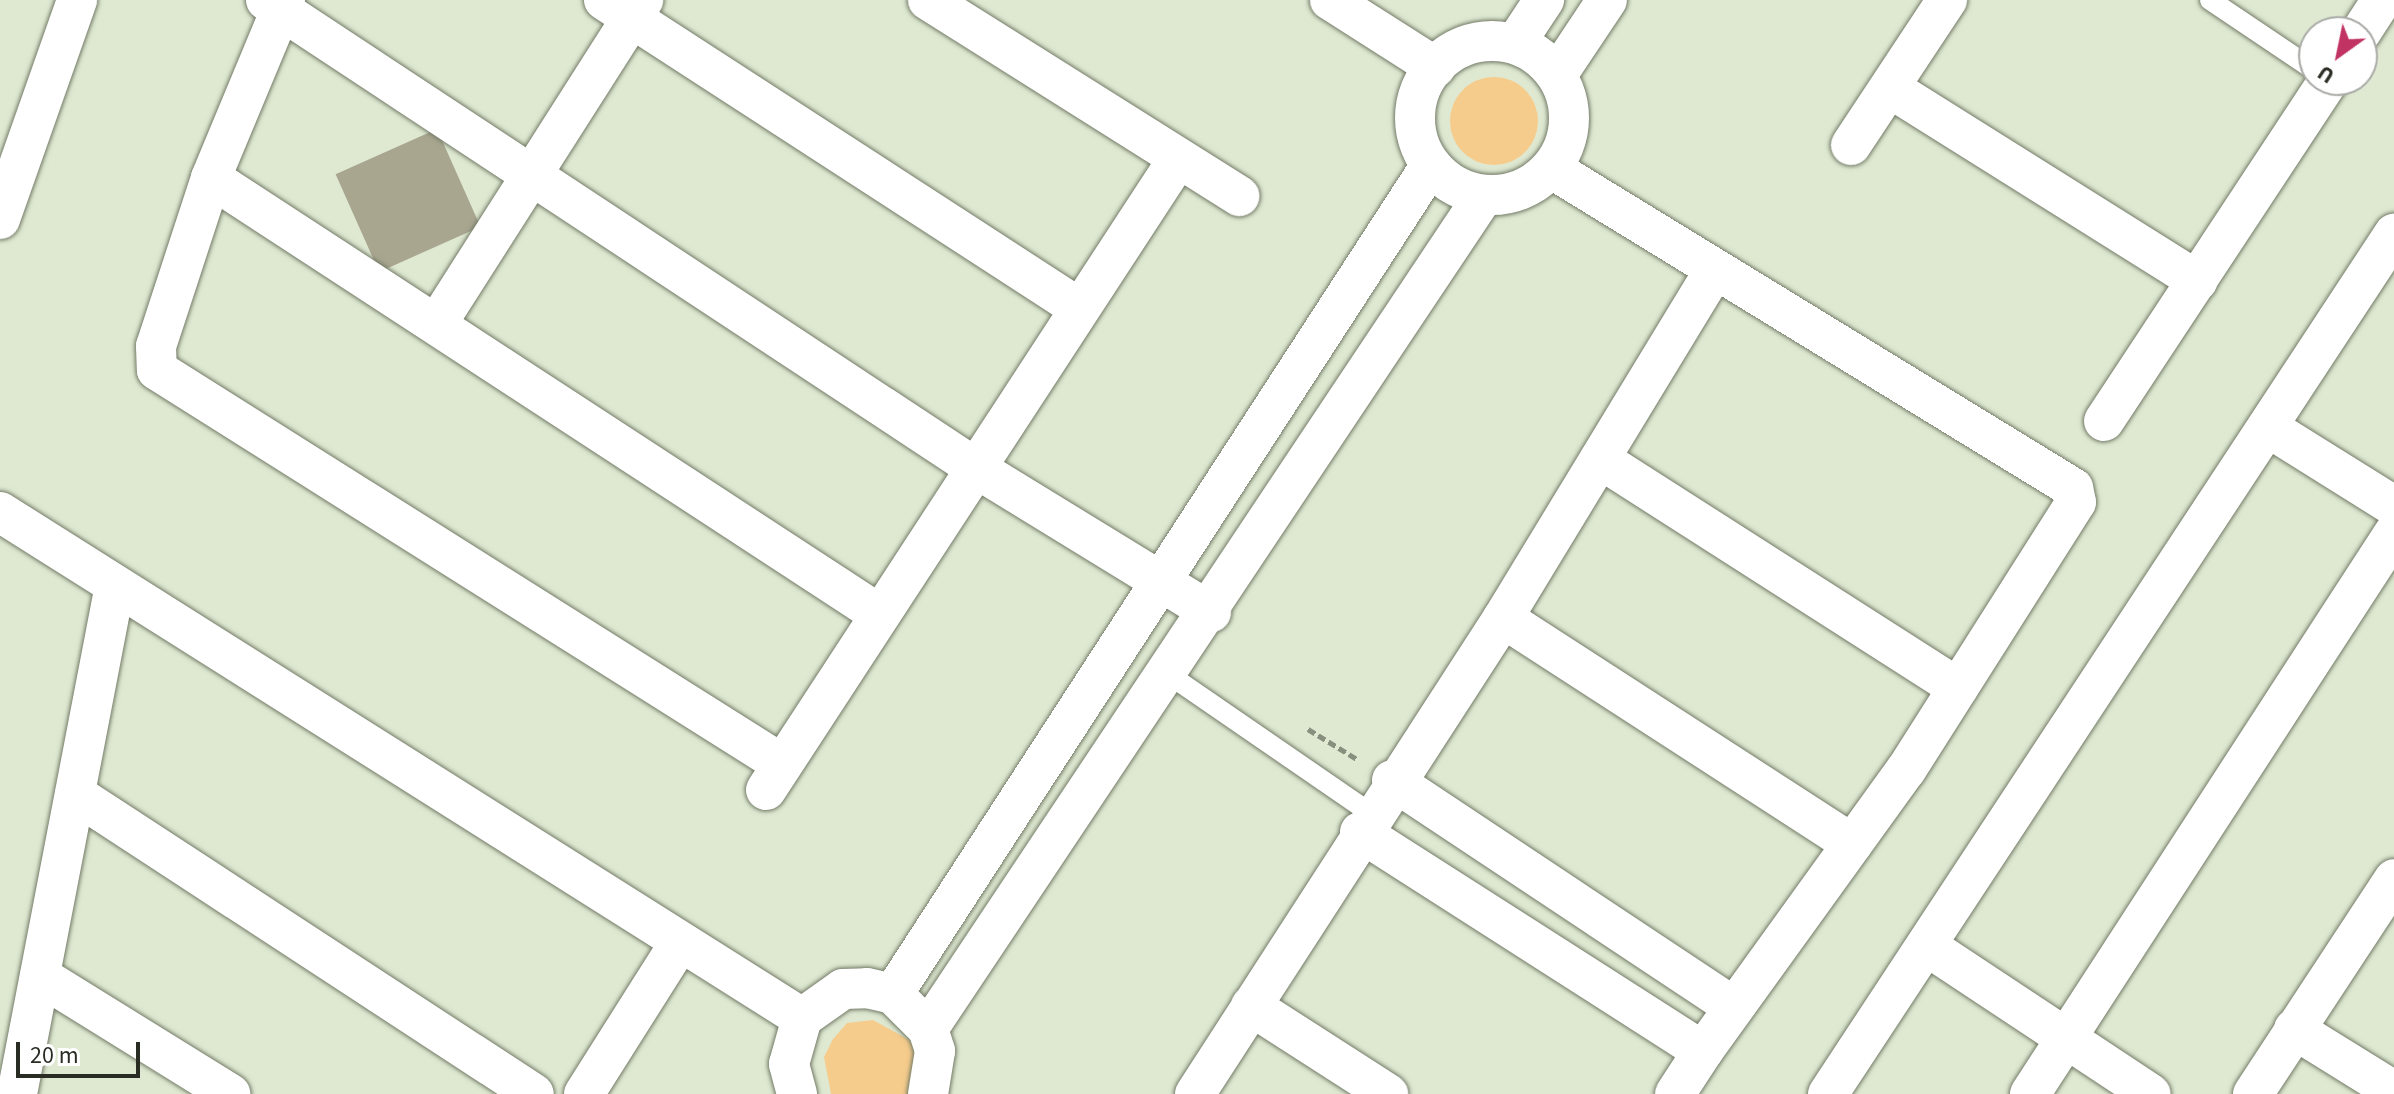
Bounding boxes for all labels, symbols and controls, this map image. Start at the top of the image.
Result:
north arrow [2298,16,2378,96]
text: U [2311,57,2341,92]
scale bar [20,1026,144,1076]
text: 20 m [30,1038,79,1073]

